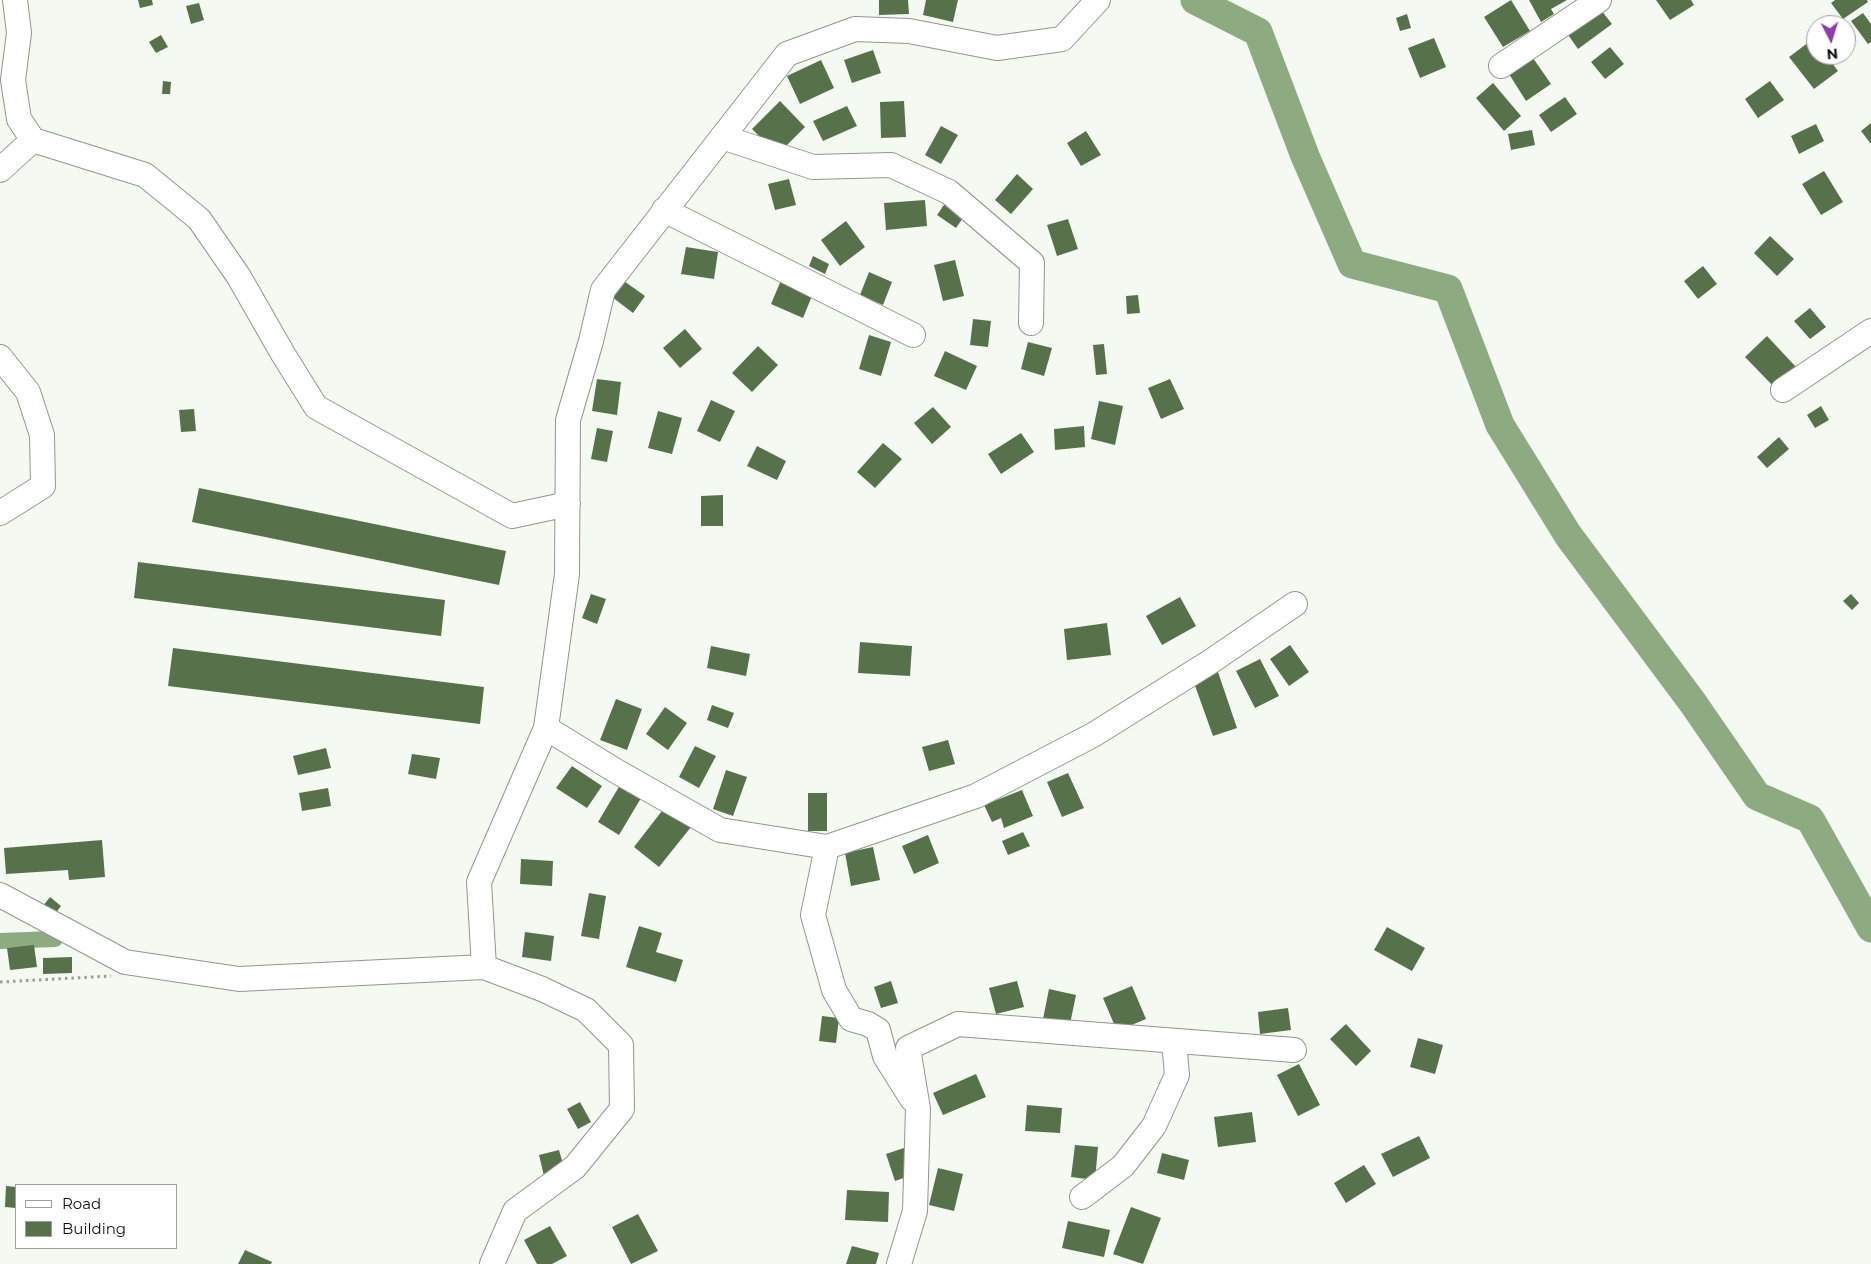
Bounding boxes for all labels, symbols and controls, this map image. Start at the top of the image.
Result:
north arrow [1806,15,1856,65]
text: N [1826,44,1839,63]
legend [15,1184,178,1249]
text: Road [62,1194,101,1213]
text: Building [62,1219,126,1238]

